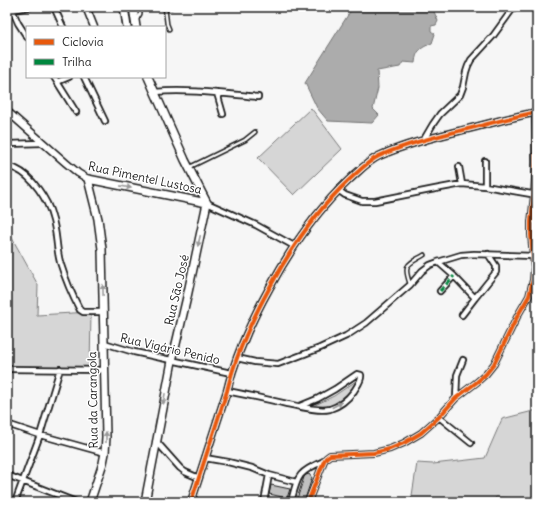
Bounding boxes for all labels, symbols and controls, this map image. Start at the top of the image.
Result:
legend [26,26,166,78]
text: Ciclovia [62,34,104,49]
text: Trilha [62,54,92,69]
street label: Rua Pimentel Lustosa [87,158,203,197]
one-way arrow [120,184,132,190]
one-way arrow [196,235,202,247]
street label: Rua São José [161,253,192,327]
one-way arrow [100,283,106,296]
street label: Rua Vigário Penido [119,330,222,367]
street label: Rua da Carangola [84,351,101,449]
one-way arrow [161,393,167,405]
one-way arrow [332,402,343,408]
one-way arrow [102,431,109,443]

